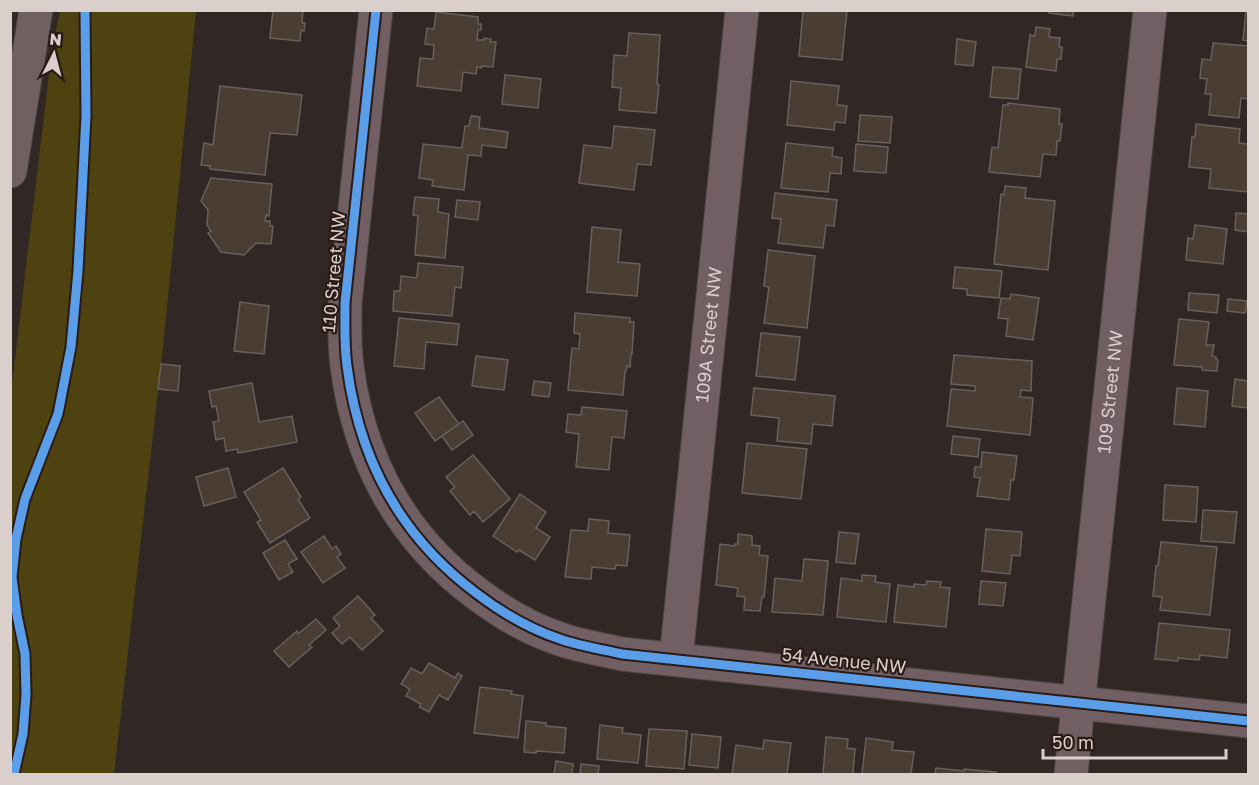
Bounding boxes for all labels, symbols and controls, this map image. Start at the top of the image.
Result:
north arrow [24,24,84,84]
text: N [48,29,63,50]
street label: 110 Street NW [317,210,349,334]
street label: 109A Street NW [690,266,726,403]
street label: 109 Street NW [1092,329,1127,455]
street label: 54 Avenue NW [781,643,907,677]
scale bar [1043,722,1226,760]
text: 50 m [1052,731,1094,753]

